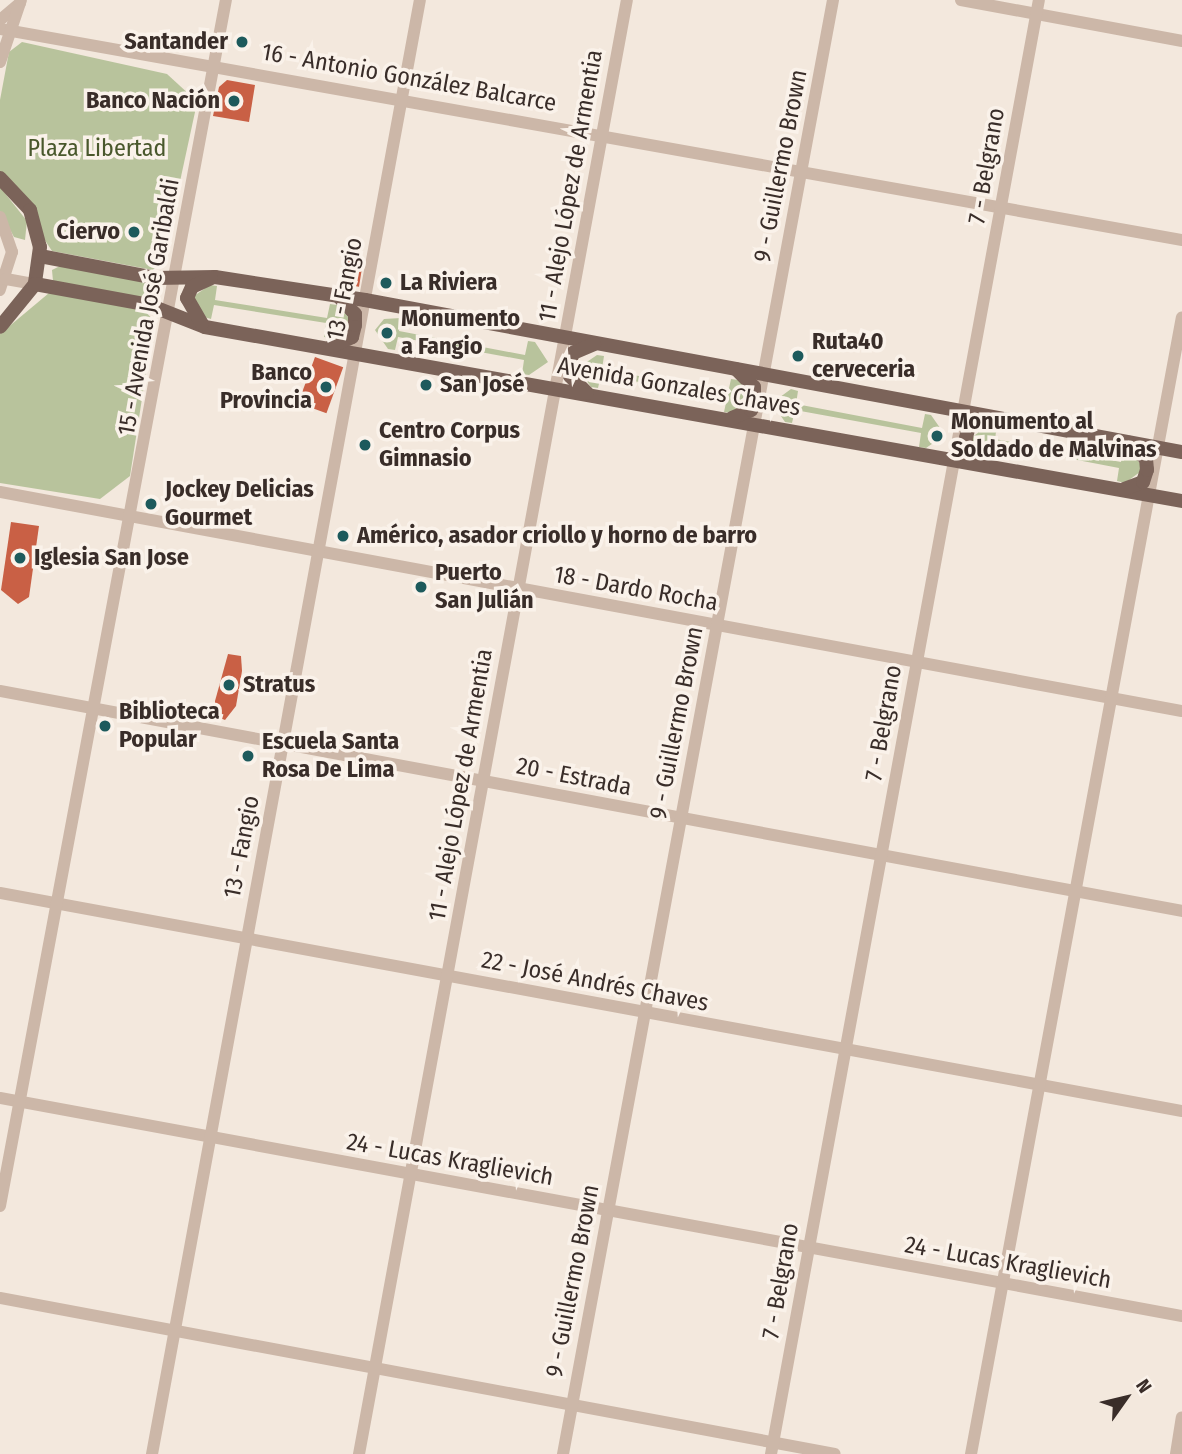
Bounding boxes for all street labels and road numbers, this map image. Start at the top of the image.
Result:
street label: 16 - Antonio González Balcarce [259,38,559,118]
street label: 11 - Alejo López de Armentia [533,48,609,324]
street label: 9 - Guillermo Brown [748,67,814,265]
street label: 7 - Belgrano [963,106,1011,226]
street label: 15 - Avenida José Garibaldi [112,176,186,438]
street label: 13 - Fangio [321,235,369,343]
street label: Avenida Gonzales Chaves [555,351,803,423]
street label: 18 - Dardo Rocha [552,560,720,618]
street label: 9 - Guillermo Brown [644,624,710,822]
street label: 11 - Alejo López de Armentia [423,647,499,923]
street label: 7 - Belgrano [860,663,908,783]
street label: 20 - Estrada [514,752,634,802]
street label: 13 - Fangio [218,793,266,901]
street label: 22 - José Andrés Chaves [479,946,711,1018]
street label: 24 - Lucas Kraglievich [345,1128,555,1192]
street label: 9 - Guillermo Brown [540,1182,606,1380]
street label: 7 - Belgrano [757,1221,805,1341]
street label: 24 - Lucas Kraglievich [903,1231,1113,1295]

